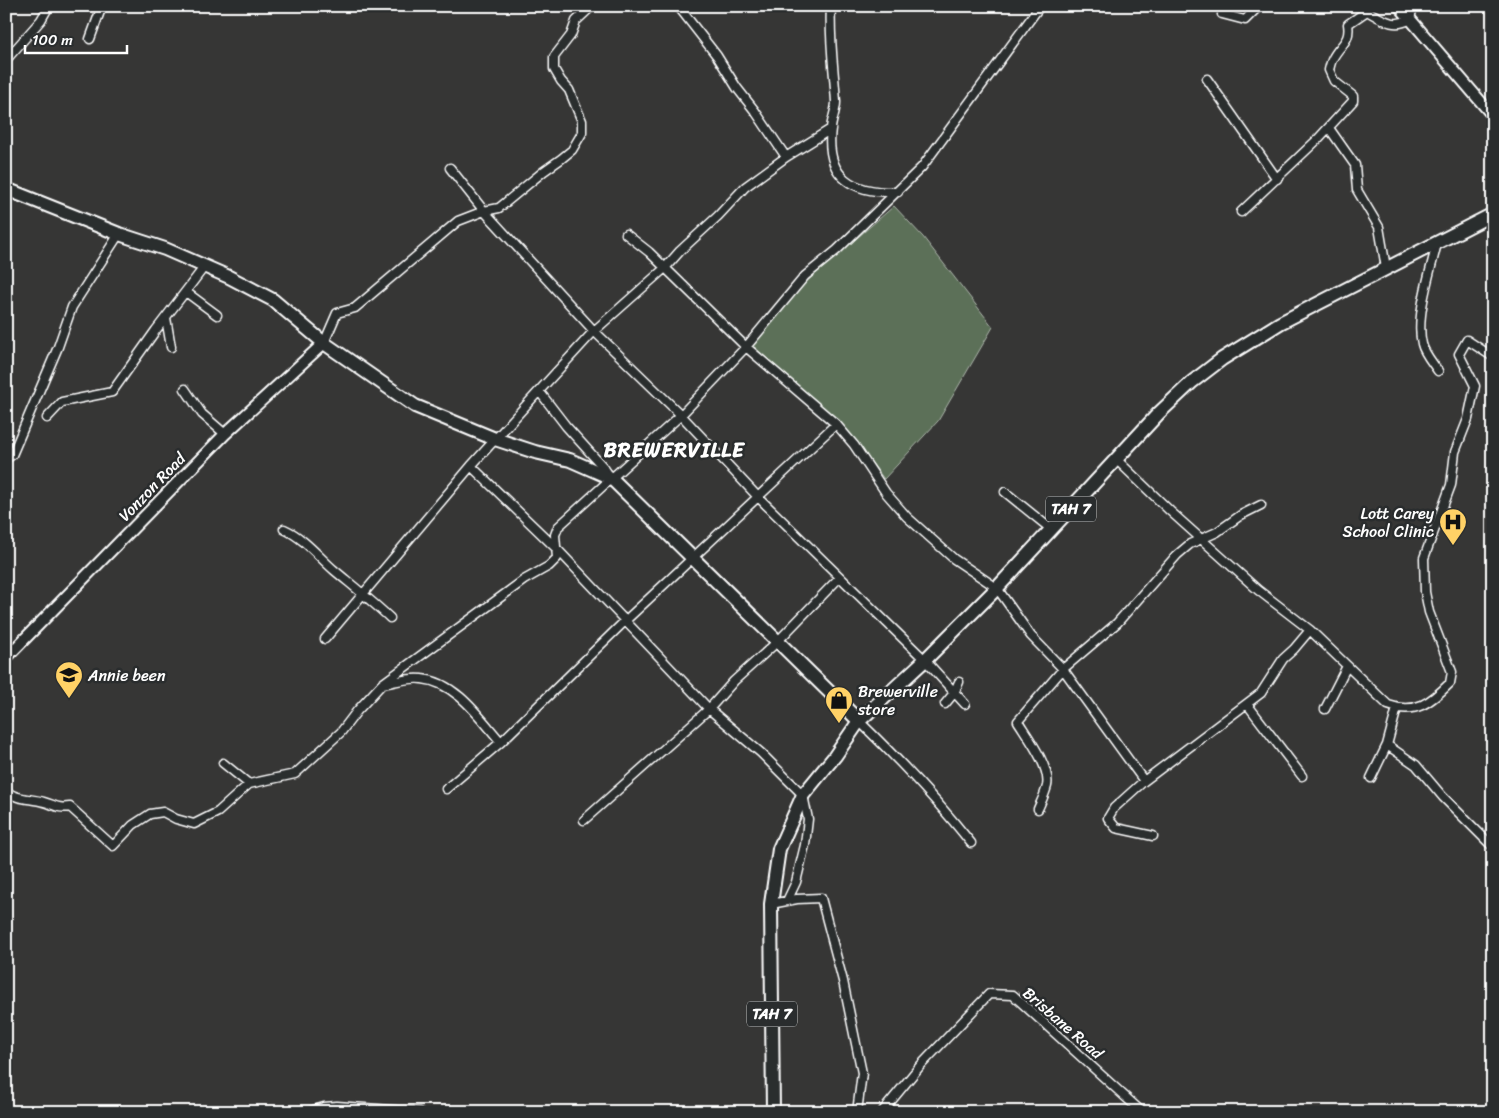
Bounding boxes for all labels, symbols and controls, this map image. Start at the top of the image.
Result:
scale bar [25,22,128,54]
text: 100 m [32,27,73,53]
district label: BREWERVILLE [603,431,746,469]
street label: Vonzon Road [111,444,194,529]
road number: TAH 7 [1046,496,1096,522]
place label: Lott Carey School Clinic [1343,499,1435,546]
hospital icon: Lott Carey School Clinic [1438,507,1468,546]
school or university icon: Annie been [54,660,84,699]
place label: Annie been [87,661,166,690]
place label: Brewerville store [857,677,938,724]
shop icon: Brewerville store [824,685,854,724]
street label: Brisbane Road [1016,979,1111,1068]
road number: TAH 7 [747,1002,797,1026]

